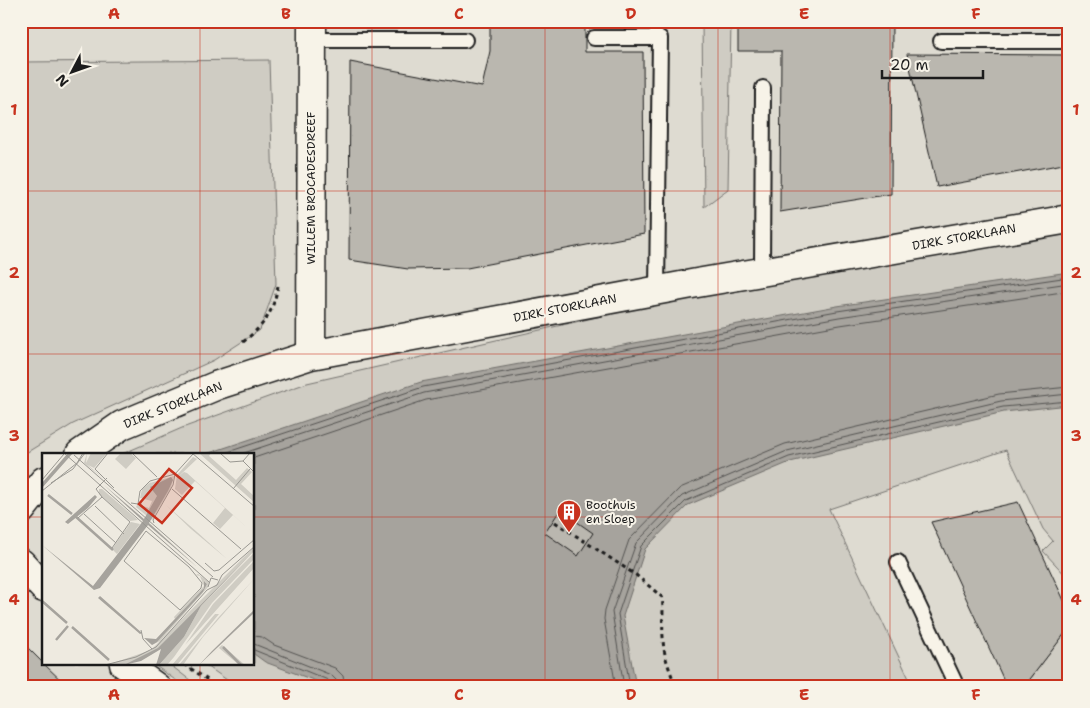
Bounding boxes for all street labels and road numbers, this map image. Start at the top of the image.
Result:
street label: WILLEM BROCADESDREEF [303,111,319,265]
street label: DIRK STORKLAAN [911,220,1017,254]
street label: DIRK STORKLAAN [512,290,618,326]
street label: DIRK STORKLAAN [121,378,225,432]

